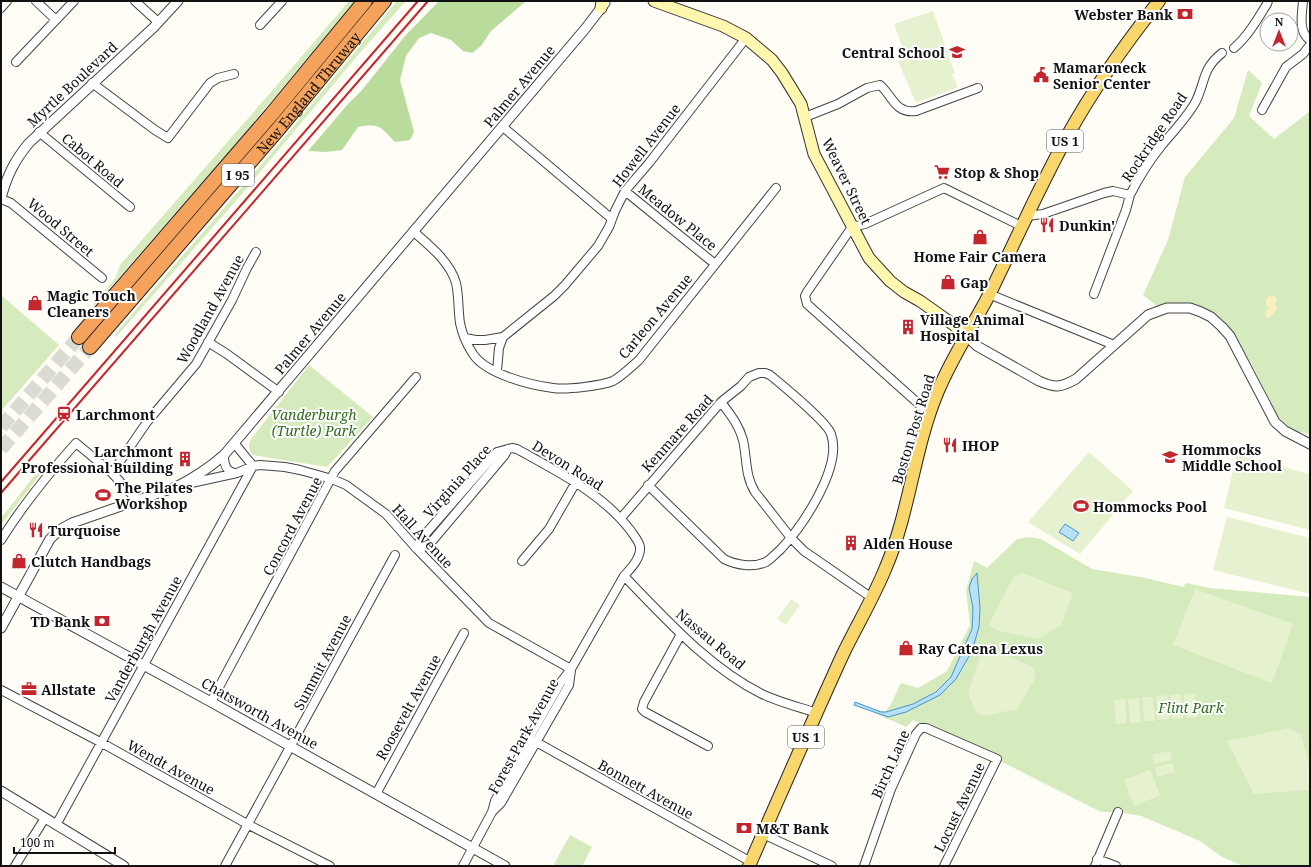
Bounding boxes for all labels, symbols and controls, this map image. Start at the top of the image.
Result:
place label: Webster Bank [1074,5,1173,24]
bank icon: Webster Bank [1176,5,1194,23]
north arrow [1259,12,1299,52]
text: N [1275,14,1284,29]
street label: New England Thruway [252,28,364,158]
street label: Myrtle Boulevard [23,37,122,131]
street label: Palmer Avenue [479,41,559,131]
place label: Central School [842,43,945,62]
school or university icon: Central School [948,43,966,61]
place label: Mamaroneck Senior Center [1053,58,1151,93]
public building icon: Mamaroneck Senior Center [1032,66,1050,84]
street label: Rockridge Road [1117,88,1191,186]
street label: Howell Avenue [607,99,685,191]
street label: Cabot Road [58,128,128,192]
road number: US 1 [1047,130,1083,152]
street label: Weaver Street [818,135,876,227]
supermarket icon: Stop & Shop [933,163,951,181]
place label: Stop & Shop [954,163,1039,182]
road number: I 95 [222,164,254,186]
street label: Meadow Place [635,179,721,255]
street label: Wood Street [24,194,98,260]
restaurant icon: Dunkin' [1038,216,1056,234]
place label: Dunkin' [1059,216,1115,235]
shop icon: Home Fair Camera [971,228,989,246]
place label: Home Fair Camera [914,247,1046,266]
street label: Woodland Avenue [172,251,248,367]
street label: Carleon Avenue [614,269,696,363]
shop icon: Gap [939,273,957,291]
place label: Gap [960,273,988,292]
place label: Magic Touch Cleaners [47,286,136,321]
street label: Palmer Avenue [270,288,350,378]
shop icon: Magic Touch Cleaners [26,294,44,312]
place label: Village Animal Hospital [920,310,1024,345]
building icon: Village Animal Hospital [899,318,917,336]
street label: Boston Post Road [887,371,939,486]
street label: Kenmare Road [637,390,717,476]
station icon: Larchmont [55,405,73,423]
place label: Larchmont [76,405,155,424]
park label: Vanderburgh (Turtle) Park [271,405,357,440]
street label: Devon Road [529,436,607,495]
restaurant icon: IHOP [941,436,959,454]
place label: IHOP [962,436,999,455]
street label: Virginia Place [419,440,495,522]
place label: Hommocks Middle School [1182,440,1282,475]
place label: Larchmont Professional Building [21,442,173,477]
school or university icon: Hommocks Middle School [1161,448,1179,466]
building icon: Larchmont Professional Building [176,450,194,468]
street label: Concord Avenue [258,473,326,579]
place label: The Pilates Workshop [115,478,193,513]
sports icon: The Pilates Workshop [94,486,112,504]
sports icon: Hommocks Pool [1072,497,1090,515]
place label: Hommocks Pool [1093,497,1207,516]
street label: Hall Avenue [388,500,458,572]
restaurant icon: Turquoise [27,521,45,539]
place label: Turquoise [48,521,120,540]
building icon: Alden House [842,534,860,552]
place label: Alden House [863,534,953,553]
shop icon: Clutch Handbags [10,552,28,570]
place label: Clutch Handbags [31,552,151,571]
street label: Vanderburgh Avenue [100,572,186,706]
street label: Nassau Road [672,604,750,674]
street label: Summit Avenue [289,611,355,713]
place label: TD Bank [30,612,90,631]
bank icon: TD Bank [93,612,111,630]
shop icon: Ray Catena Lexus [897,639,915,657]
place label: Ray Catena Lexus [918,639,1043,658]
street label: Roosevelt Avenue [371,651,445,763]
street label: Chatsworth Avenue [198,673,322,753]
street label: Forest Park Avenue [483,675,563,797]
office icon: Allstate [20,680,38,698]
place label: Allstate [41,680,96,699]
park label: Flint Park [1157,698,1225,717]
road number: US 1 [788,726,824,748]
street label: Birch Lane [867,727,913,801]
street label: Wendt Avenue [124,735,218,799]
street label: Bonnett Avenue [595,755,697,823]
street label: Locust Avenue [929,759,989,855]
bank icon: M&T Bank [735,819,753,837]
place label: M&T Bank [756,819,829,838]
scale bar [14,829,115,855]
text: 100 m [20,834,55,851]

